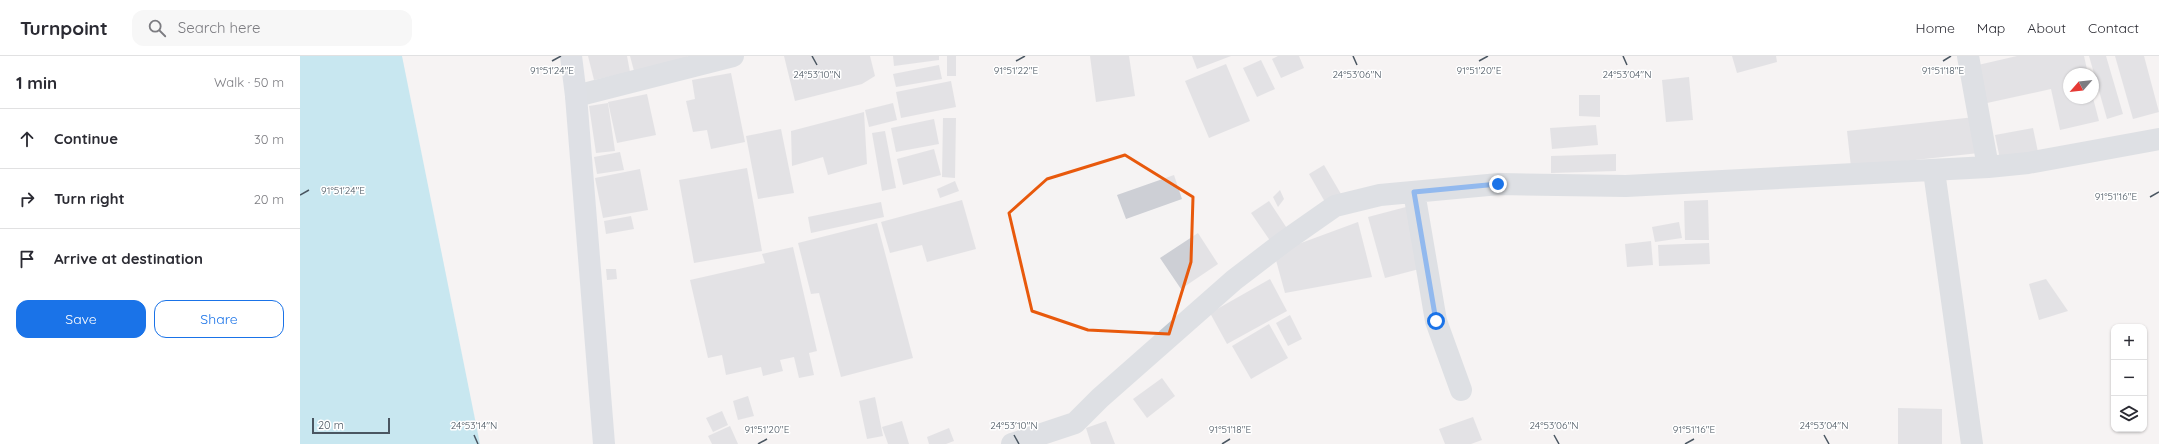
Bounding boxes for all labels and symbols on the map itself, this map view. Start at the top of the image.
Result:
text: 91°51'24"E [530,64,574,77]
text: 91°51'22"E [994,64,1038,77]
text: 91°51'20"E [1457,64,1502,77]
text: 91°51'18"E [1922,64,1964,77]
text: 24°53'10"N [793,68,841,81]
text: 24°53'06"N [1332,68,1382,81]
text: 24°53'04"N [1603,68,1651,81]
north arrow [2063,68,2099,104]
route end [1489,175,1507,193]
text: 91°51'24"E [321,184,365,197]
text: 91°51'16"E [2095,190,2137,203]
route start [1427,312,1445,330]
scale bar [312,416,390,435]
text: 24°53'14"N [451,419,497,432]
text: 24°53'10"N [990,419,1038,432]
text: 24°53'06"N [1529,419,1579,432]
text: 24°53'04"N [1800,419,1848,432]
text: 91°51'20"E [745,423,790,436]
text: 91°51'18"E [1209,423,1251,436]
text: 91°51'16"E [1673,423,1715,436]

